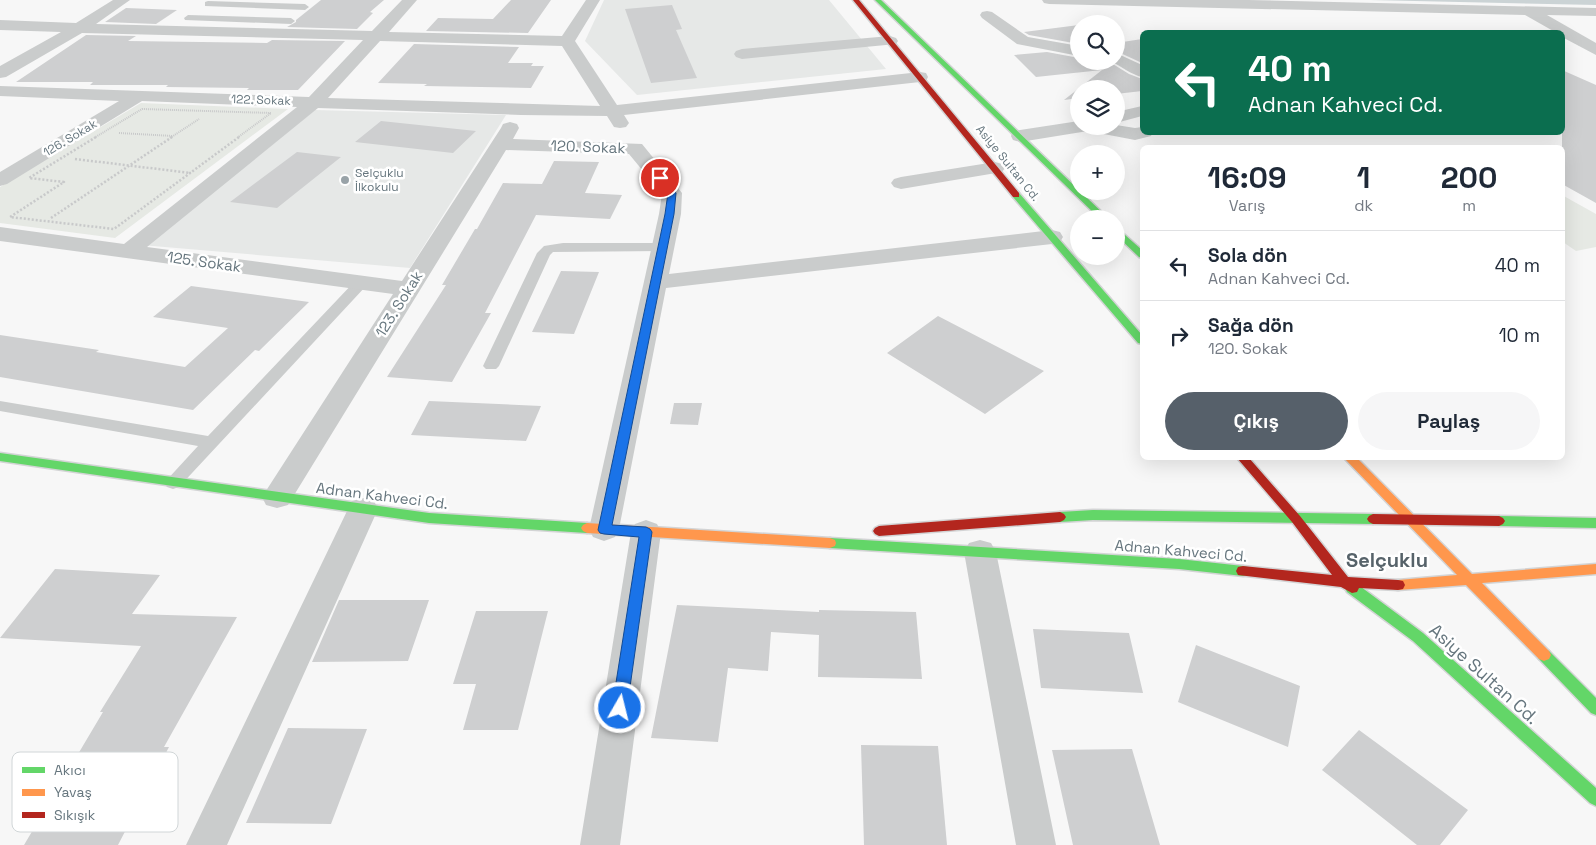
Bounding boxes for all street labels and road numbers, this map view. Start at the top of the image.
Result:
street label: 122. Sokak [231,91,292,109]
street label: 126. Sokak [40,115,100,160]
street label: Asiye Sultan Cd. [972,122,1044,204]
street label: 120. Sokak [550,136,626,157]
street label: 125. Sokak [166,247,242,276]
street label: 123. Sokak [371,267,426,340]
street label: Adnan Kahveci Cd. [315,478,449,513]
street label: Adnan Kahveci Cd. [1114,535,1248,566]
street label: Asiye Sultan Cd. [1425,618,1544,729]

